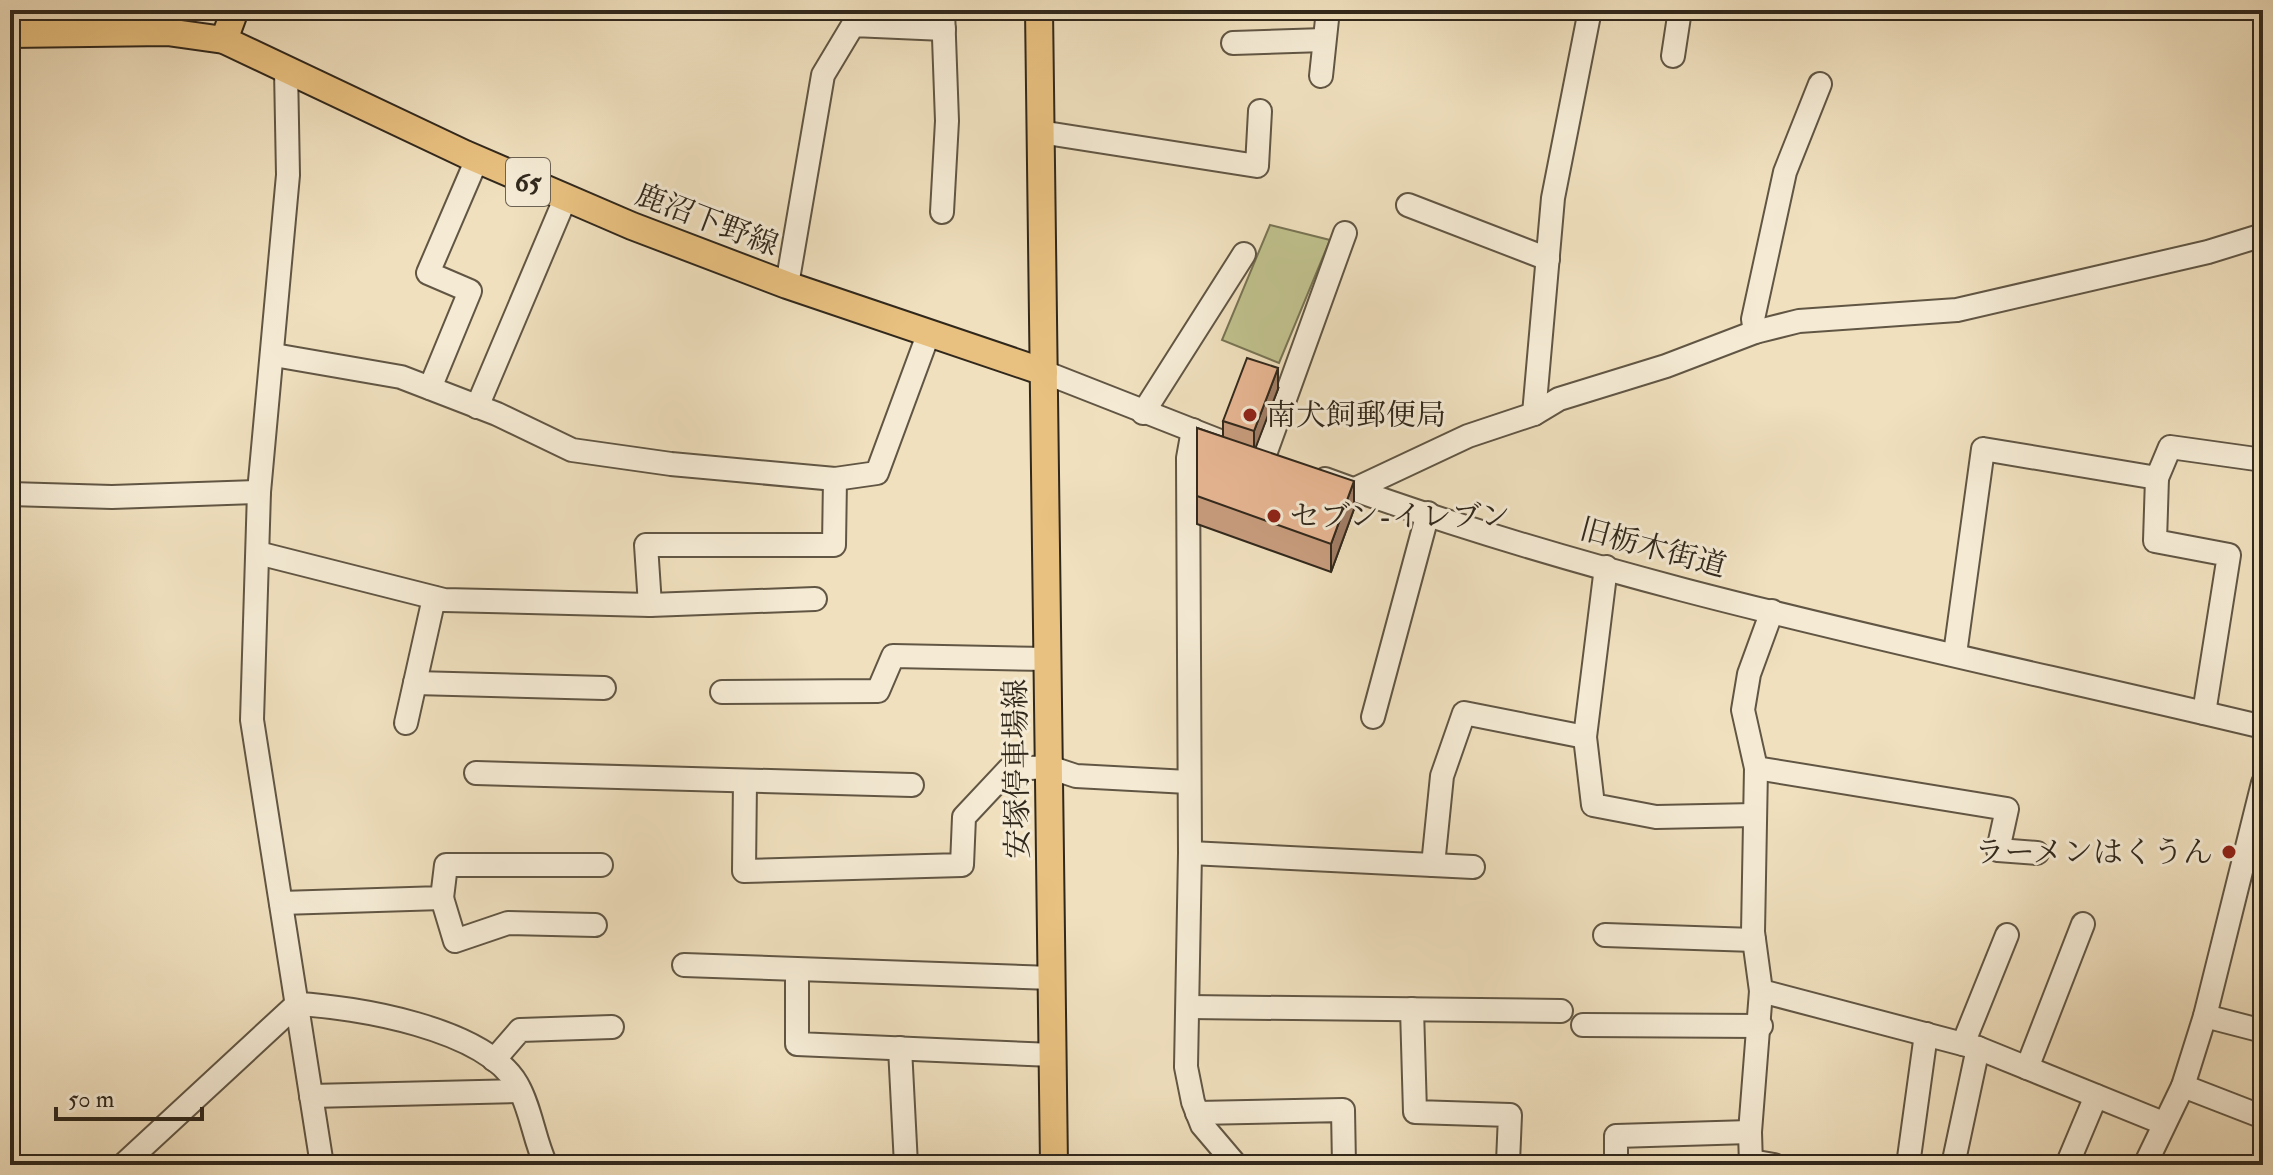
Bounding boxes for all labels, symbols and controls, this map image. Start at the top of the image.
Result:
road number: 65 [506,158,550,206]
street label: 鹿沼下野線 [630,176,784,264]
place label: 南犬飼郵便局 [1266,397,1446,434]
marker: 南犬飼郵便局 [1241,406,1259,424]
place label: セブン-イレブン [1290,498,1510,535]
marker: セブン-イレブン [1265,507,1283,525]
street label: 旧栃木街道 [1576,511,1730,585]
street label: 安塚停車場線 [997,679,1037,859]
place label: ラーメンはくうん [1975,834,2213,871]
marker: ラーメンはくうん [2220,843,2238,861]
scale bar [56,1071,202,1121]
text: 50 m [68,1084,115,1115]

